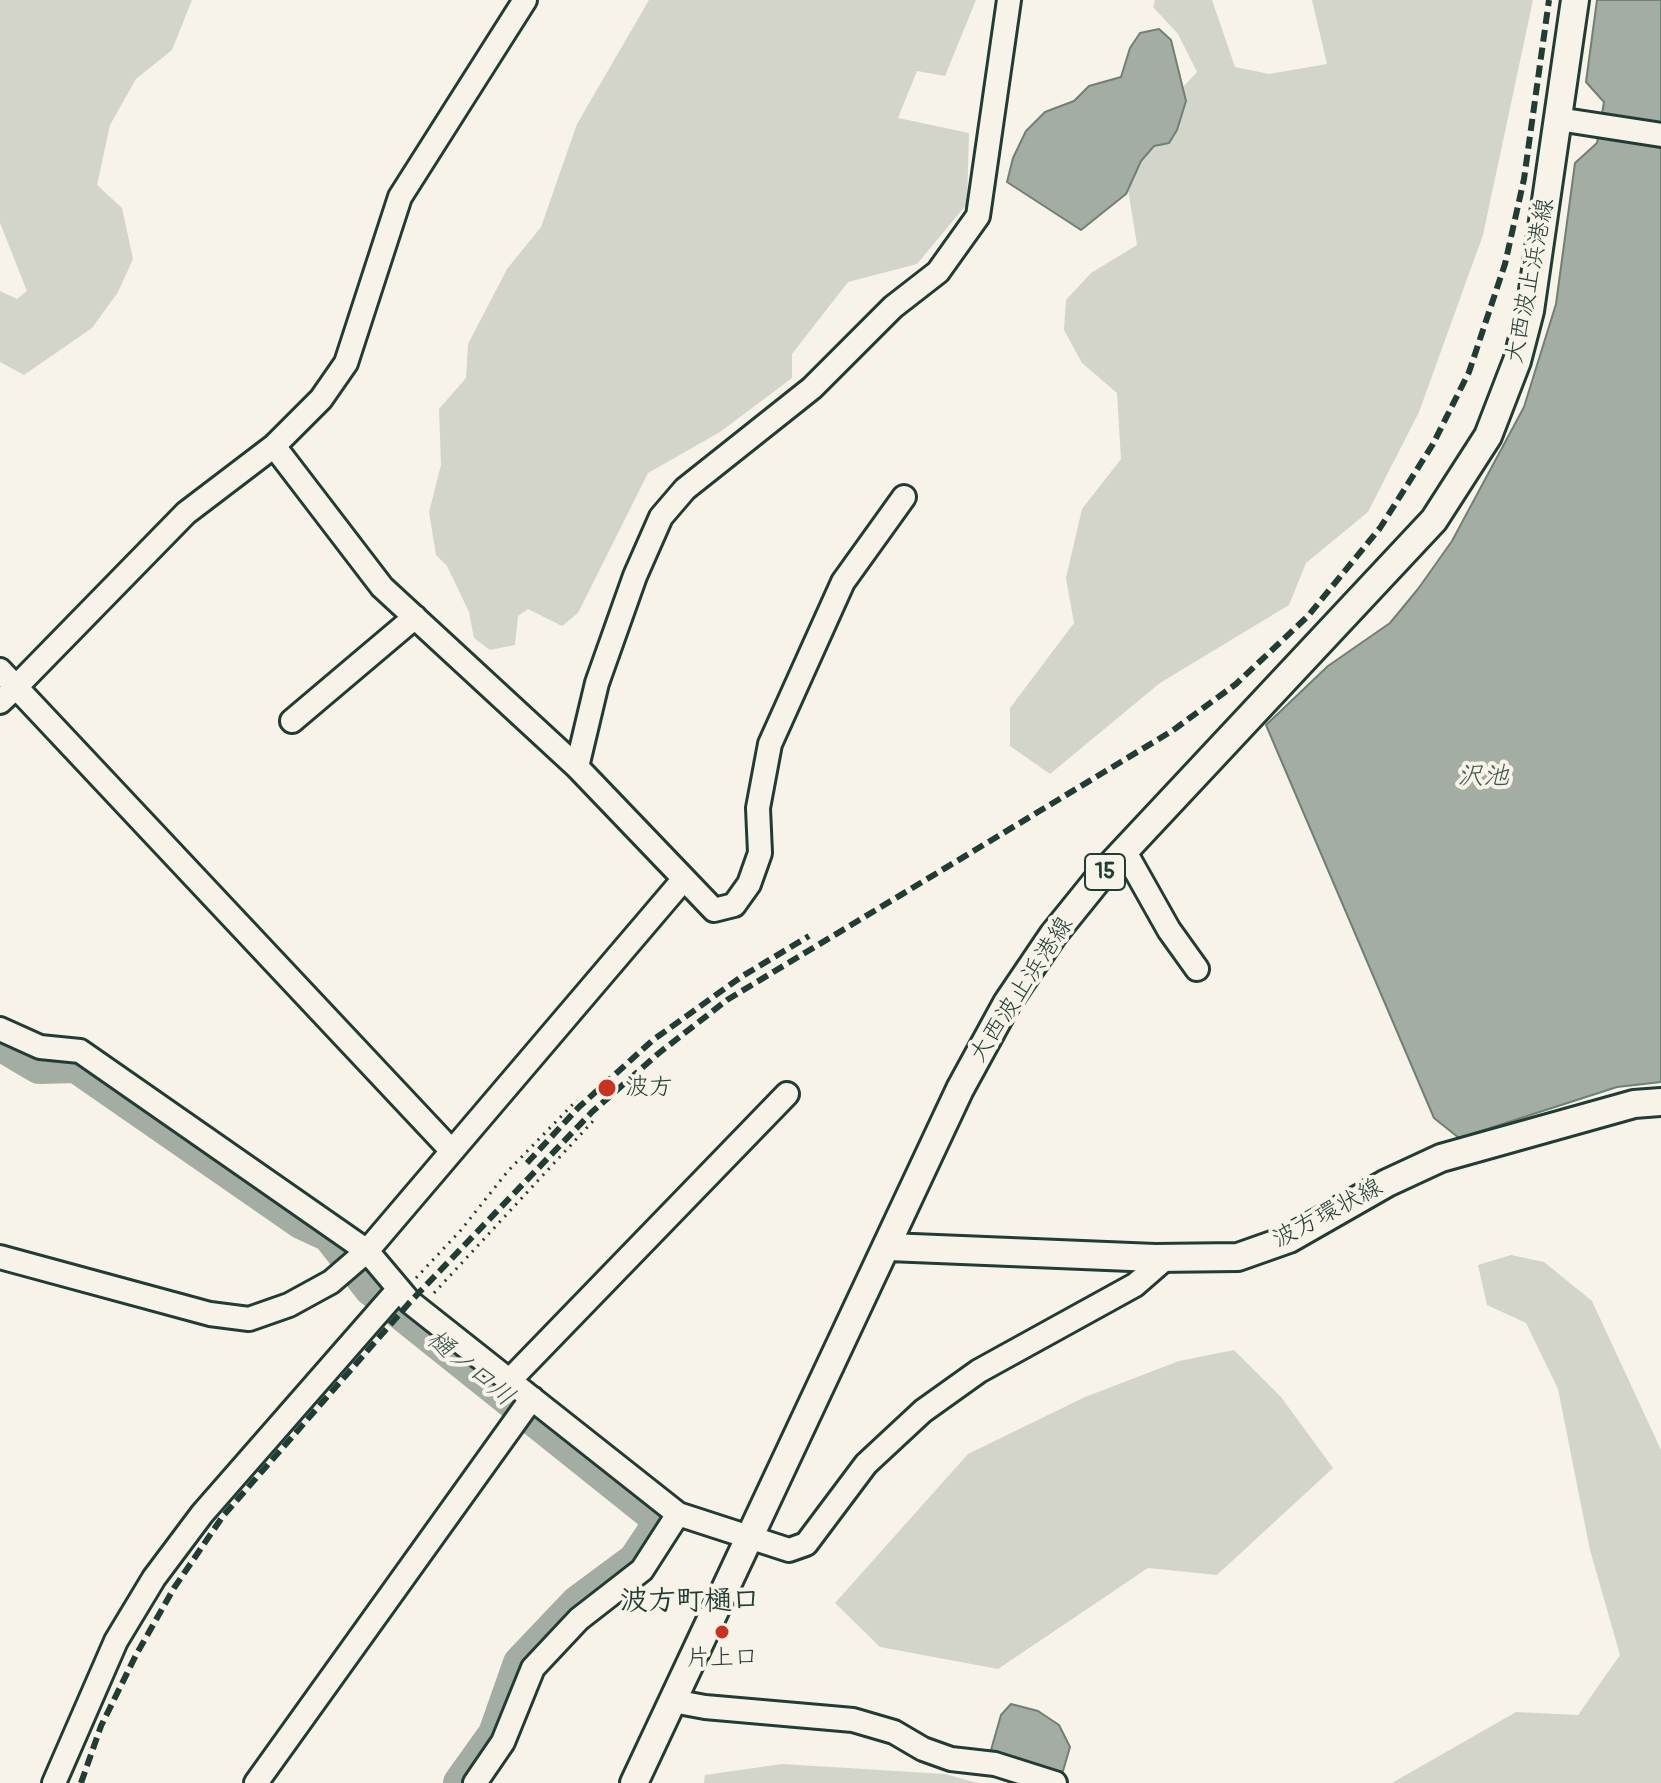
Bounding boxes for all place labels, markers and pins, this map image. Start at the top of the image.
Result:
place label: 波方 [625,1074,673,1102]
marker: 波方 [596,1077,618,1099]
marker: 片上口 [713,1623,731,1641]
place label: 片上口 [686,1645,758,1673]

